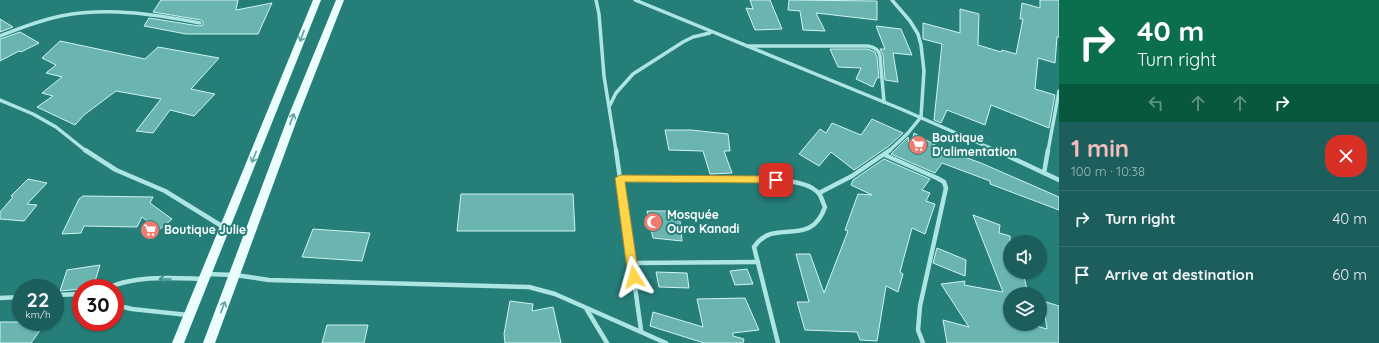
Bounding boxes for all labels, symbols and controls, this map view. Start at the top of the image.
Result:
text: 40 m [1137,13,1204,48]
icon: right [1071,16,1123,68]
one-way arrow [298,30,306,42]
text: Turn right [1137,48,1217,71]
icon: left [1145,92,1167,114]
icon: ahead [1187,92,1209,114]
icon: ahead [1229,92,1251,114]
icon: right [1271,92,1293,114]
one-way arrow [289,114,297,126]
place label: Boutique D'alimentation [932,130,1017,159]
text: 1 min [1071,133,1129,163]
supermarket icon: Boutique D'alimentation [907,134,929,156]
button: close [1325,135,1367,177]
one-way arrow [250,151,257,163]
pin [759,163,793,197]
text: 100 m · 10:38 [1071,163,1145,179]
icon: arrive [765,169,787,191]
place label: Mosquée Ouro Kanadi [667,207,740,236]
icon: right [1071,208,1093,230]
text: Turn right [1105,209,1176,228]
text: 40 m [1332,209,1367,228]
mosque icon: Mosquée Ouro Kanadi [642,211,664,233]
supermarket icon: Boutique Julie [139,219,161,241]
place label: Boutique Julie [164,222,246,237]
map controls [1003,235,1047,331]
button: sound [1003,235,1047,279]
position arrow [613,256,655,298]
icon: arrive [1071,264,1093,286]
text: Arrive at destination [1105,265,1254,284]
text: 60 m [1332,265,1367,284]
one-way arrow [159,275,172,283]
speed limit sign: 30 [72,279,124,331]
text: 22 [27,287,49,312]
button: layers [1003,287,1047,331]
one-way arrow [219,301,227,313]
text: km/h [25,308,51,321]

